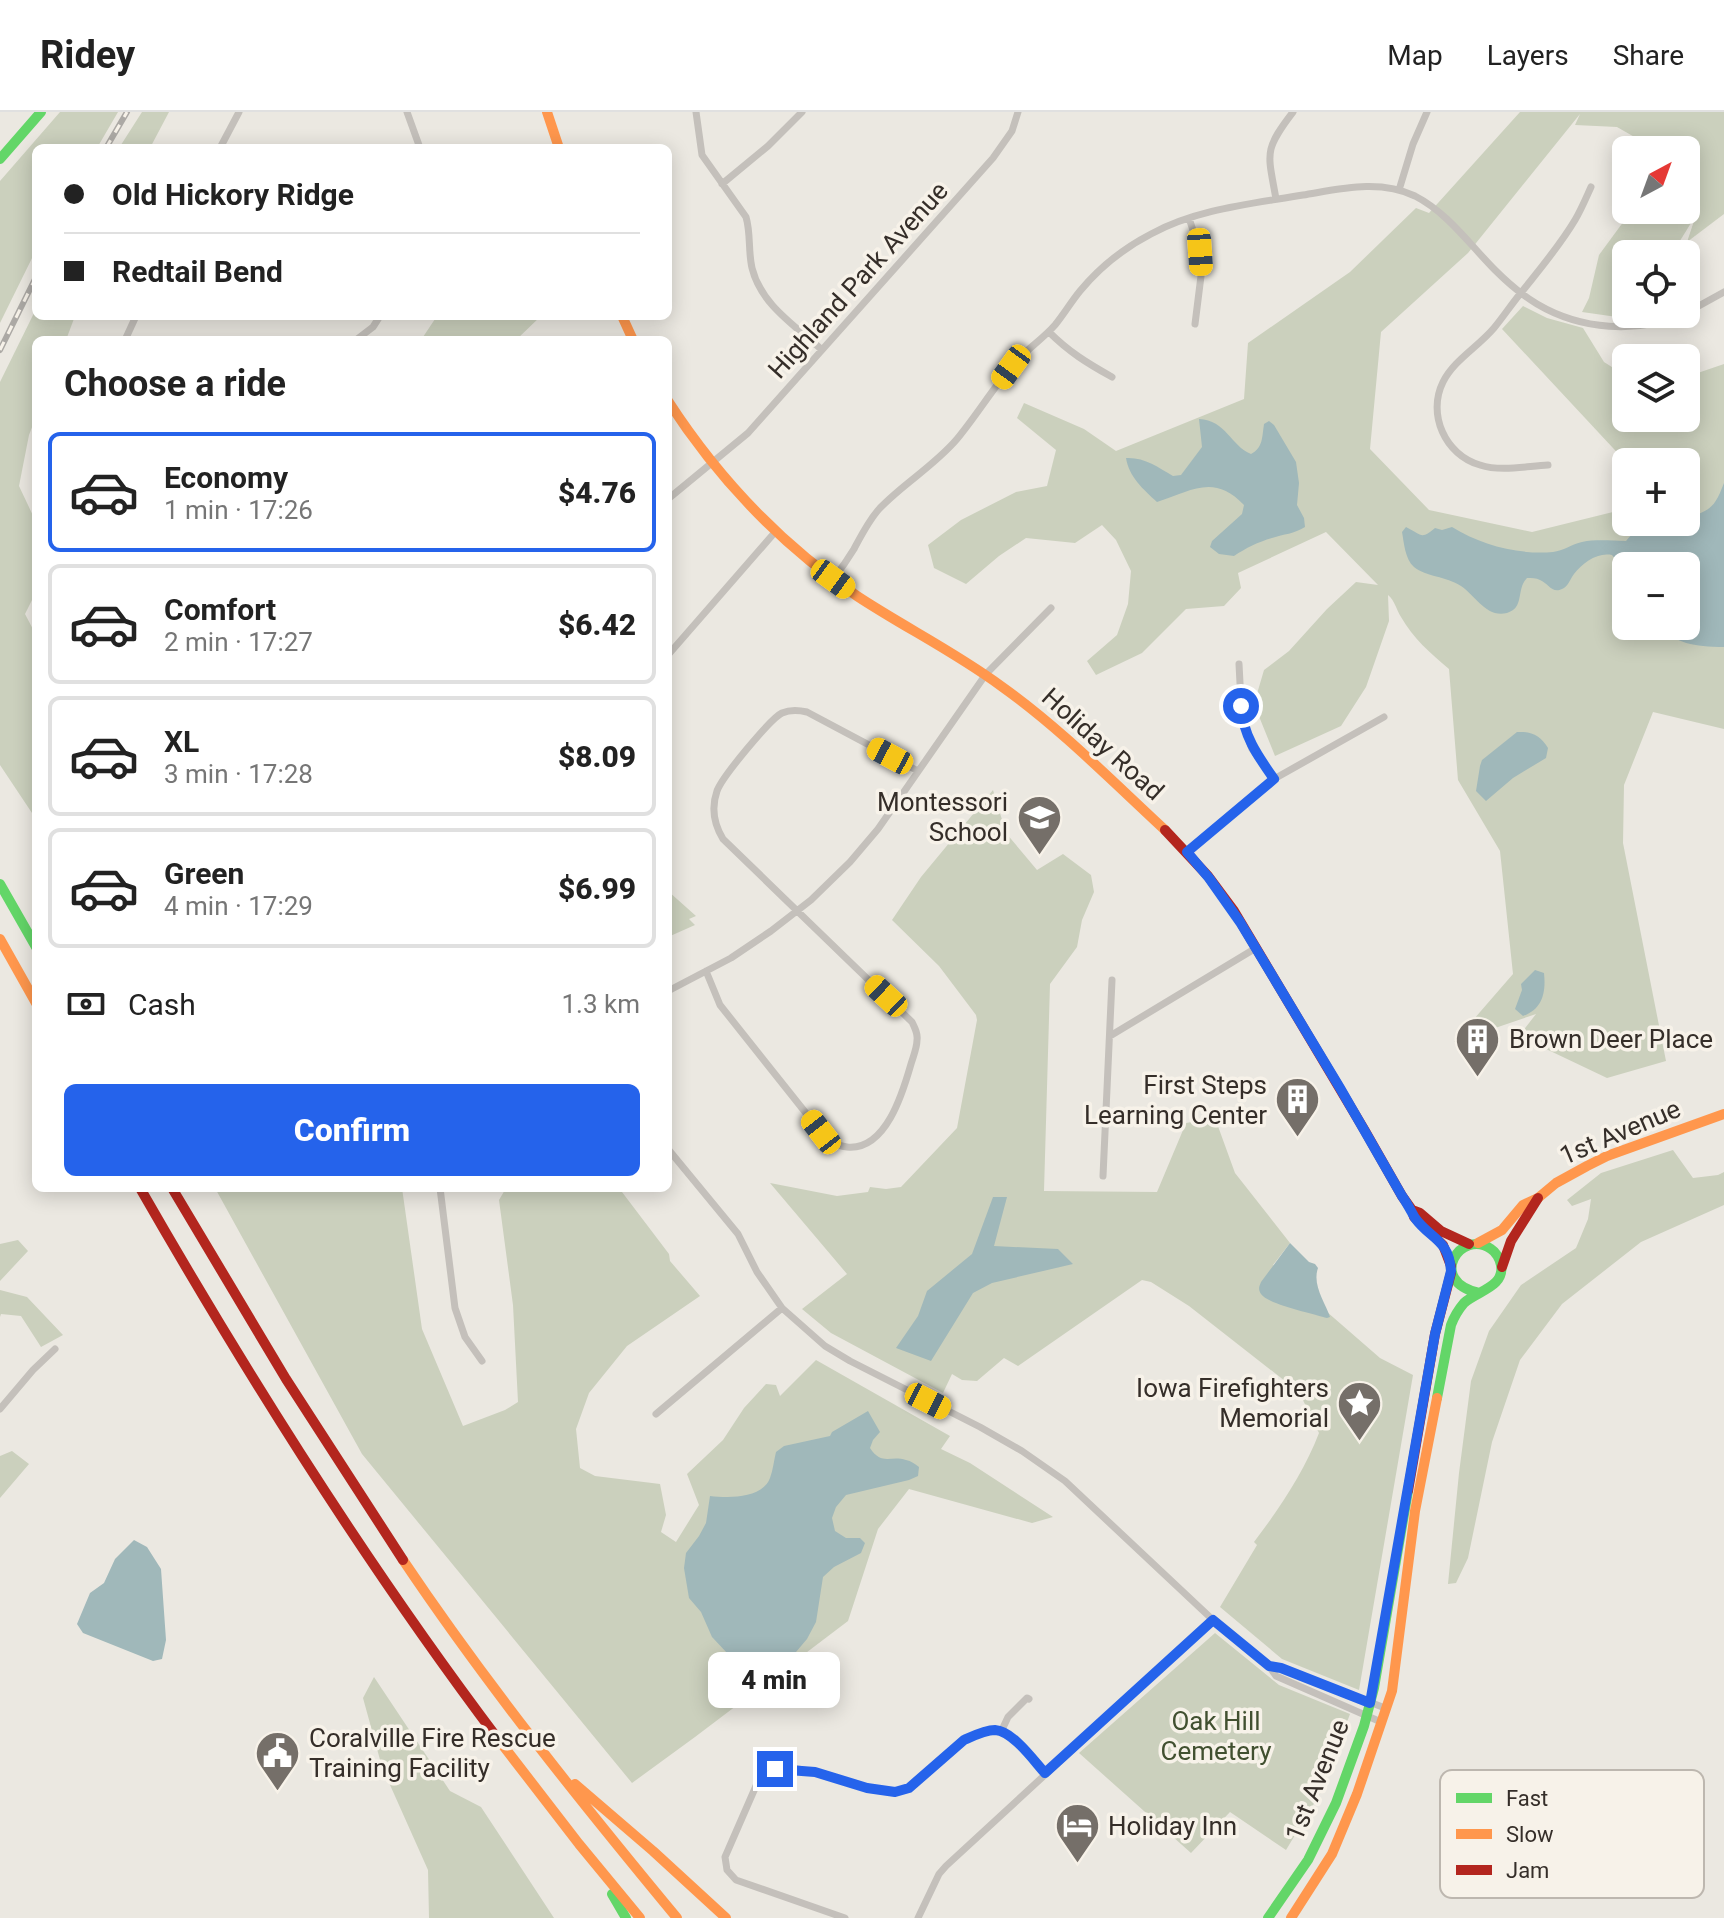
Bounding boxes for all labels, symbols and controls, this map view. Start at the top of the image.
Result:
text: Ridey [40,33,135,77]
text: Map [1387,39,1443,72]
text: Layers [1487,39,1569,72]
text: Share [1613,39,1684,72]
north arrow [1612,136,1700,224]
map controls [1612,136,1700,640]
street label: Highland Park Avenue [762,176,954,384]
text: Old Hickory Ridge [112,177,354,212]
car [1186,227,1214,277]
button: locate [1612,240,1700,328]
text: Redtail Bend [112,254,283,289]
car [987,341,1035,393]
button: layers [1612,344,1700,432]
text: Choose a ride [64,363,286,405]
button: + [1612,448,1700,536]
icon: car [68,456,140,528]
text: Economy [164,460,288,495]
text: $4.76 [558,475,636,510]
text: 1 min · 17:26 [164,495,313,525]
button: − [1612,552,1700,640]
car [807,555,859,603]
icon: car [68,588,140,660]
text: Comfort [164,592,276,627]
text: $6.42 [558,607,636,642]
text: 2 min · 17:27 [164,627,313,657]
street label: Holiday Road [1036,682,1170,806]
route start [1223,688,1259,724]
icon: car [68,720,140,792]
text: XL [164,724,199,759]
car [863,734,917,778]
text: $8.09 [558,739,636,774]
text: 3 min · 17:28 [164,759,313,789]
place label: Montessori School [877,787,1008,847]
school or university icon: Montessori School [1015,793,1063,856]
icon: car [68,852,140,924]
text: Green [164,856,244,891]
text: $6.99 [558,871,636,906]
text: 4 min · 17:29 [164,891,313,921]
car [860,971,912,1021]
icon: cash [64,982,108,1026]
text: Cash [128,987,196,1022]
text: 1.3 km [561,989,640,1019]
building icon: Brown Deer Place [1454,1015,1502,1078]
place label: Brown Deer Place [1509,1024,1713,1054]
place label: First Steps Learning Center [1084,1070,1267,1130]
building icon: First Steps Learning Center [1274,1076,1322,1139]
button: Confirm [64,1084,640,1176]
street label: 1st Avenue [1555,1093,1685,1171]
car [797,1106,845,1158]
place label: Iowa Firefighters Memorial [1136,1373,1329,1433]
car [901,1379,955,1423]
place icon: Iowa Firefighters Memorial [1336,1379,1384,1442]
callout: 4 min [709,1653,841,1709]
text: 4 min [741,1665,807,1695]
park label: Oak Hill Cemetery [1161,1706,1271,1766]
street label: 1st Avenue [1279,1715,1355,1845]
place label: Coralville Fire Rescue Training Facility [309,1723,556,1783]
public building icon: Coralville Fire Rescue Training Facility [254,1729,302,1792]
route end [757,1751,793,1787]
legend [1440,1770,1704,1898]
text: Fast [1506,1786,1548,1811]
hotel icon: Holiday Inn [1053,1802,1101,1865]
place label: Holiday Inn [1108,1811,1237,1841]
text: Slow [1506,1822,1554,1847]
text: Jam [1506,1858,1549,1883]

